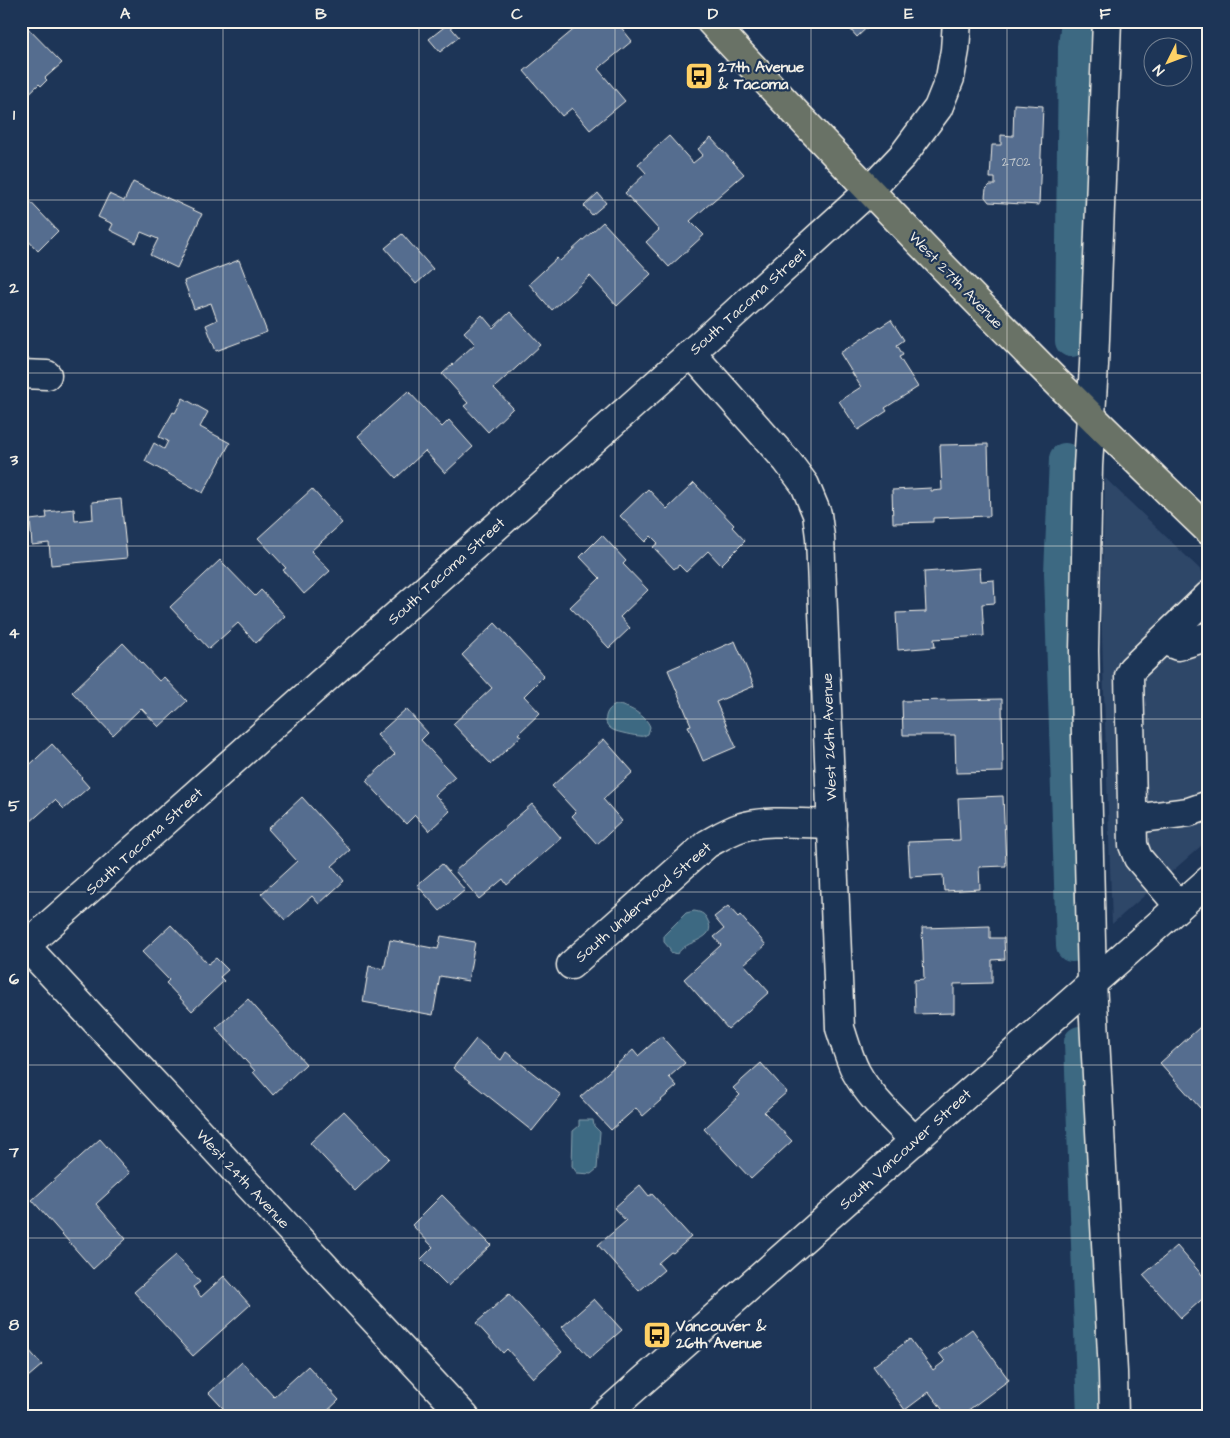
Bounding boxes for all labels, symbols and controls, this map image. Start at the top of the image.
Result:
text: A [120,3,131,25]
text: B [315,3,327,25]
text: C [511,3,523,25]
text: D [708,3,719,25]
text: E [904,3,914,25]
text: F [1099,3,1111,25]
north arrow [1142,38,1192,88]
place label: 27th Avenue & Tacoma [717,57,804,95]
text: N [1149,60,1169,80]
bus stop icon: 27th Avenue & Tacoma [684,61,714,91]
text: 1 [13,104,16,126]
house number: 2702 [1002,154,1030,171]
street label: West 27th Avenue [904,227,1008,334]
street label: South Tacoma Street [685,243,812,360]
text: 2 [8,277,19,299]
text: 3 [9,449,19,471]
street label: South Tacoma Street [383,513,510,630]
text: 4 [9,622,20,644]
street label: West 26th Avenue [817,673,842,801]
street label: South Tacoma Street [81,783,208,900]
text: 5 [8,795,20,817]
street label: South Underwood Street [571,837,716,967]
text: 6 [9,968,19,990]
street label: South Vancouver Street [834,1084,976,1215]
street label: West 24th Avenue [191,1125,294,1234]
text: 7 [8,1141,19,1163]
text: 8 [9,1314,20,1336]
place label: Vancouver & 26th Avenue [675,1316,767,1354]
bus stop icon: Vancouver & 26th Avenue [642,1320,672,1350]

